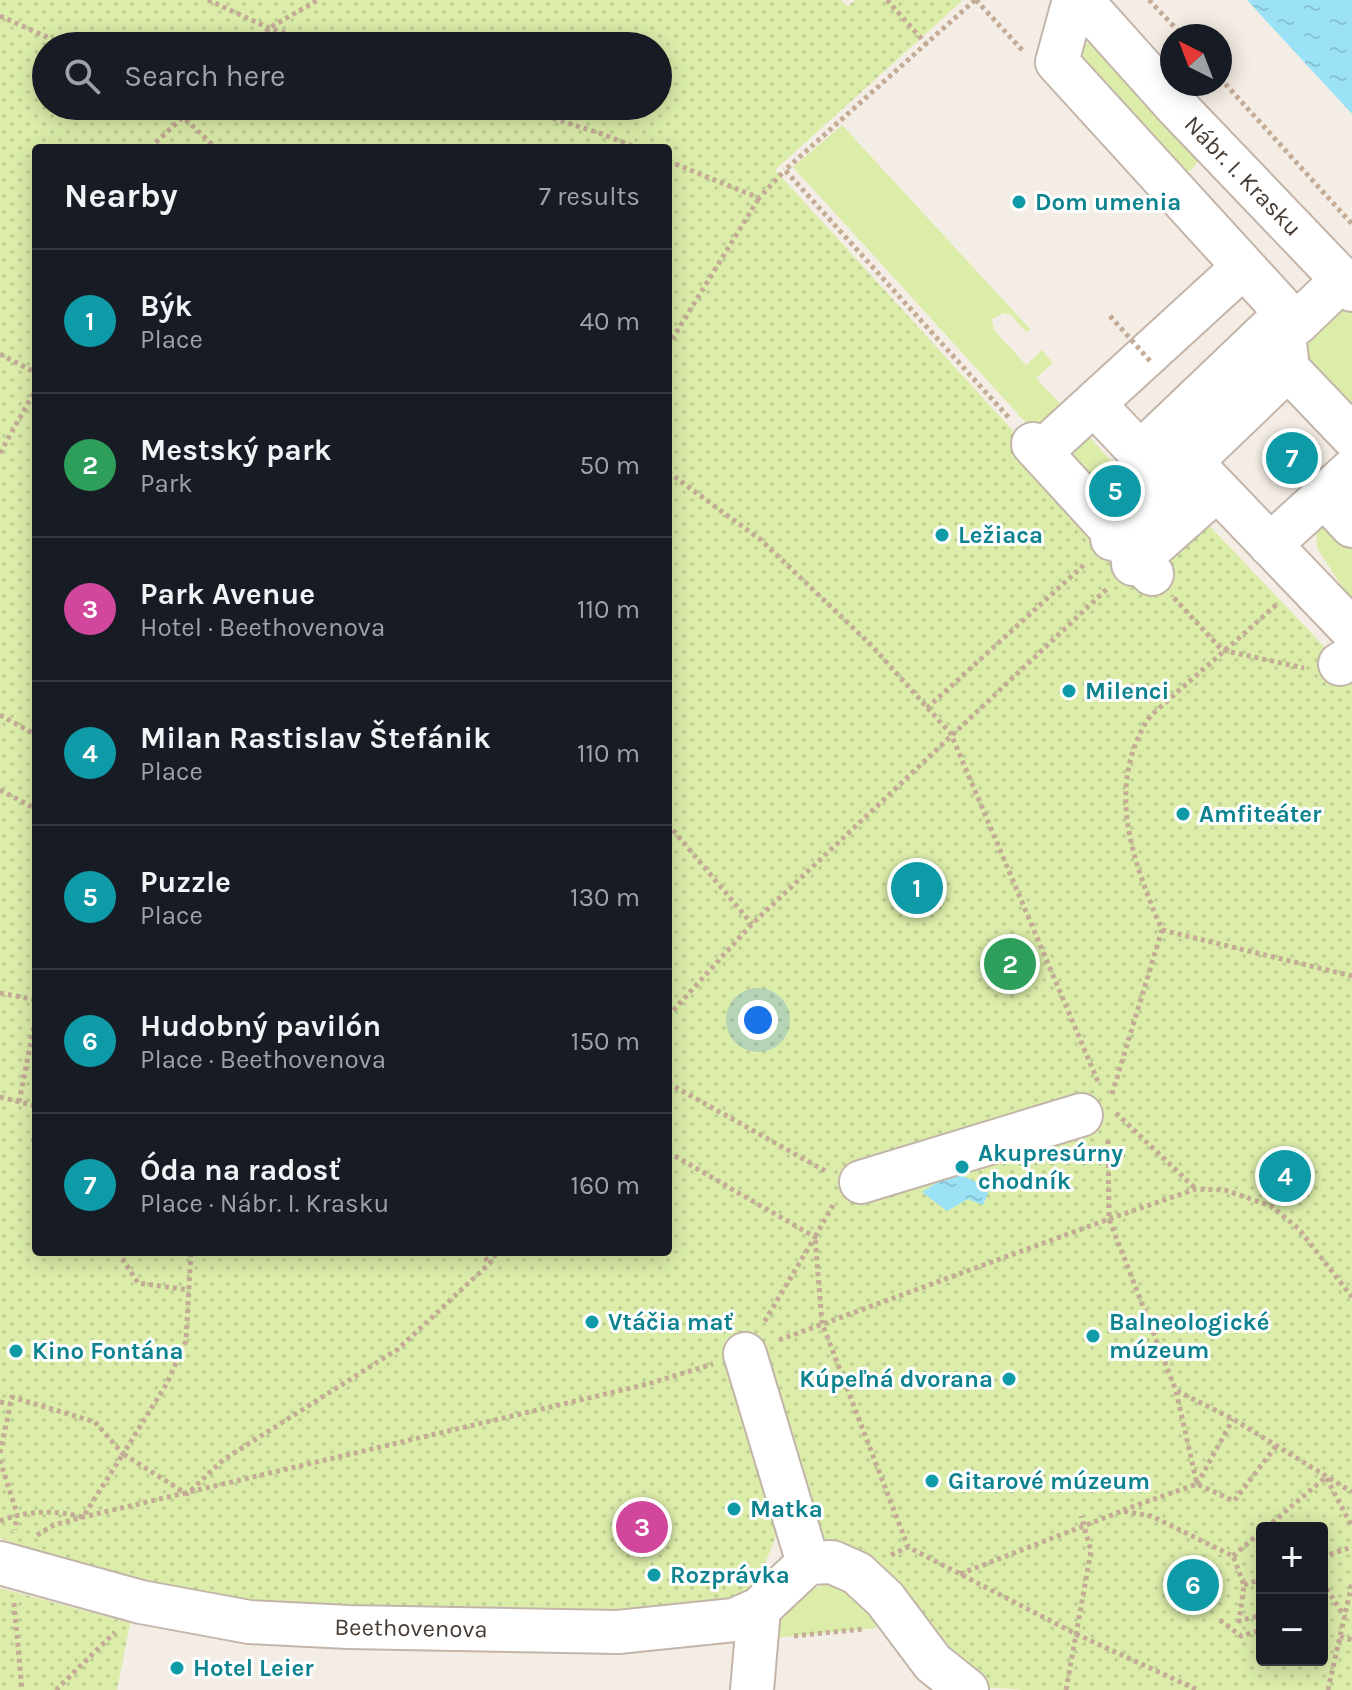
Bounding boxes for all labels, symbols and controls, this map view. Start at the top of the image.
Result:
north arrow [1160,24,1232,96]
search box [32,32,672,120]
icon: search [60,54,104,98]
text: Search here [124,58,285,94]
street label: Nábr. I. Krasku [1179,110,1307,242]
text: Nearby [64,176,178,216]
text: 7 results [539,181,640,212]
place label: Dom umenia [1035,188,1181,216]
marker: Dom umenia [1010,193,1028,211]
text: Býk [140,288,192,324]
text: 1 [85,306,95,337]
text: 40 m [580,306,640,337]
text: Place [140,324,203,355]
pin: 7 [1266,428,1318,488]
text: Mestský park [140,432,331,468]
text: 2 [82,450,98,481]
text: 50 m [579,450,640,481]
pin: 5 [1089,461,1141,521]
text: Park [140,468,193,499]
place label: Ležiaca [958,521,1043,549]
marker: Ležiaca [933,526,951,544]
text: Park Avenue [140,576,315,612]
text: 3 [82,594,98,625]
text: 110 m [577,594,640,625]
text: Hotel · Beethovenova [140,612,385,643]
place label: Milenci [1085,677,1169,705]
marker: Milenci [1060,682,1078,700]
text: Milan Rastislav Štefánik [140,720,491,756]
text: 4 [82,738,98,769]
text: 110 m [577,738,640,769]
text: Place [140,756,203,787]
place label: Amfiteáter [1199,800,1322,828]
marker: Amfiteáter [1174,805,1192,823]
pin: 1 [891,858,943,918]
text: Puzzle [140,864,231,900]
text: 5 [82,882,98,913]
text: 130 m [570,882,640,913]
text: Place [140,900,203,931]
pin: 2 [984,934,1036,994]
your location [738,1000,778,1040]
text: Hudobný pavilón [140,1008,381,1044]
text: 6 [82,1026,98,1057]
text: 150 m [571,1026,640,1057]
text: Place · Beethovenova [140,1044,386,1075]
place label: Akupresúrny chodník [978,1139,1123,1195]
pin: 4 [1259,1146,1311,1206]
text: Óda na radosť [140,1152,340,1188]
marker: Akupresúrny chodník [953,1158,971,1176]
text: 7 [84,1170,96,1201]
text: 160 m [571,1170,640,1201]
text: Place · Nábr. I. Krasku [140,1188,389,1219]
place label: Vtáčia mať [608,1308,733,1336]
place label: Balneologické múzeum [1109,1308,1270,1364]
marker: Vtáčia mať [583,1313,601,1331]
marker: Balneologické múzeum [1084,1327,1102,1345]
place label: Kino Fontána [32,1337,184,1365]
marker: Kino Fontána [7,1342,25,1360]
place label: Kúpeľná dvorana [799,1365,993,1393]
marker: Kúpeľná dvorana [1000,1370,1018,1388]
place label: Gitarové múzeum [948,1467,1150,1495]
marker: Gitarové múzeum [923,1472,941,1490]
place label: Matka [750,1495,823,1523]
pin: 3 [616,1497,668,1557]
marker: Matka [725,1500,743,1518]
map controls [1256,1522,1328,1666]
button: + [1256,1522,1328,1594]
pin: 6 [1167,1555,1219,1615]
place label: Rozprávka [670,1561,790,1589]
marker: Rozprávka [645,1566,663,1584]
button: − [1256,1594,1328,1666]
street label: Beethovenova [334,1613,488,1643]
place label: Hotel Leier [193,1654,314,1682]
marker: Hotel Leier [168,1659,186,1677]

